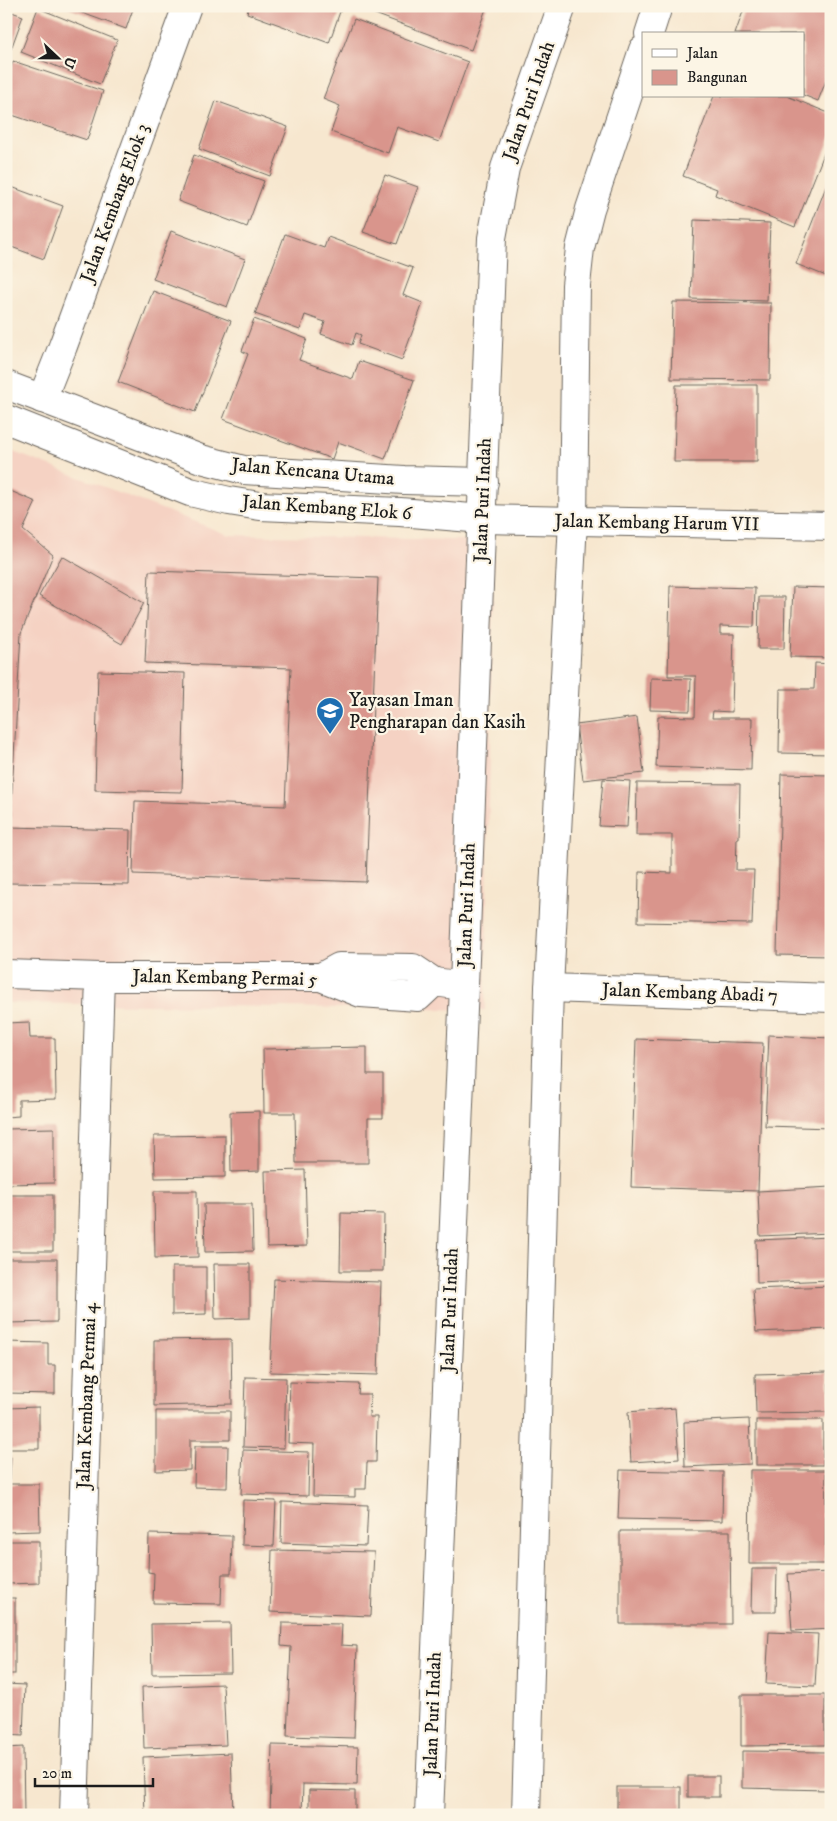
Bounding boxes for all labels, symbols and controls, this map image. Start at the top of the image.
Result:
north arrow [32,32,82,82]
legend [642,32,804,98]
street label: Jalan Puri Indah [497,38,560,166]
text: Jalan [685,44,718,63]
text: U [59,54,80,71]
text: Bangunan [687,68,747,87]
street label: Jalan Kembang Elok 3 [75,120,154,287]
street label: Jalan Puri Indah [469,437,497,565]
street label: Jalan Kencana Utama [229,453,395,491]
street label: Jalan Kembang Elok 6 [239,490,414,525]
street label: Jalan Kembang Harum VII [552,510,760,536]
place label: Yayasan Iman Pengharapan dan Kasih [349,689,526,734]
school or university icon: Yayasan Iman Pengharapan dan Kasih [315,696,345,735]
street label: Jalan Puri Indah [453,842,481,970]
street label: Jalan Kembang Permai 5 [130,965,318,991]
street label: Jalan Kembang Abadi 7 [600,978,778,1008]
street label: Jalan Puri Indah [436,1247,464,1375]
street label: Jalan Kembang Permai 4 [72,1301,102,1492]
street label: Jalan Puri Indah [419,1651,447,1779]
scale bar [35,1756,152,1788]
text: 20 m [42,1764,72,1783]

